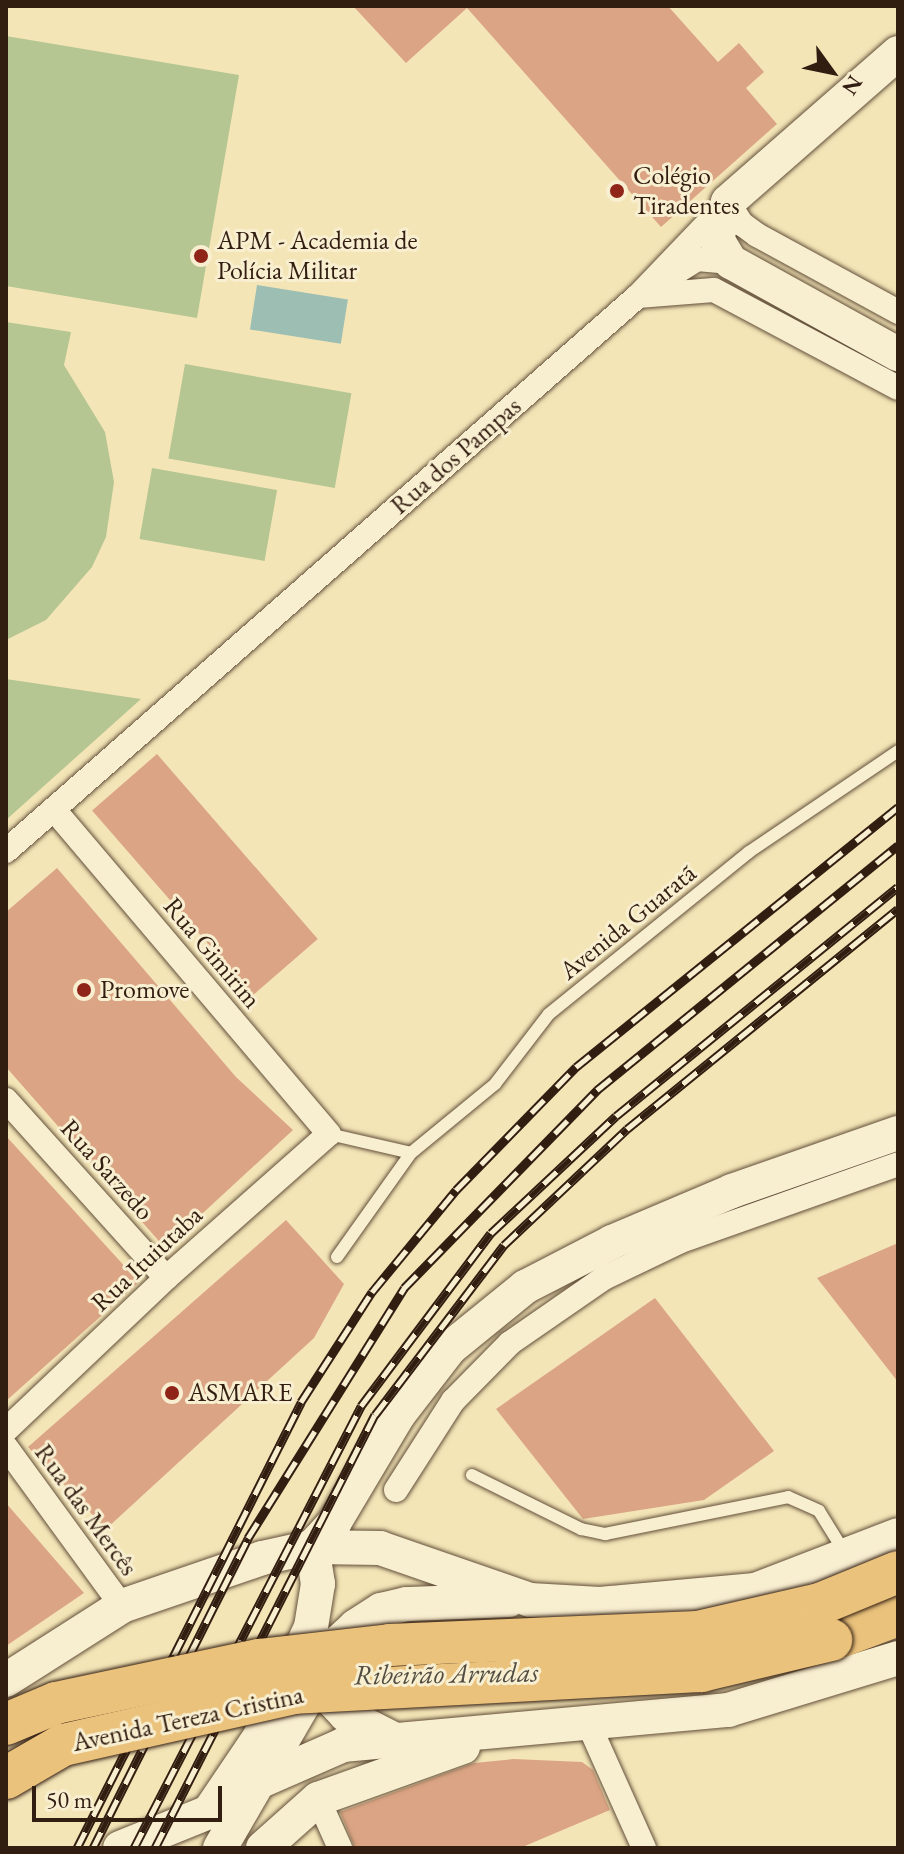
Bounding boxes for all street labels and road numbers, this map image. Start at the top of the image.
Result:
street label: Rua dos Pampas [384,391,528,521]
street label: Avenida Guaratã [553,857,703,987]
street label: Rua Gimirim [157,891,267,1015]
street label: Rua Sarzedo [54,1113,160,1227]
street label: Rua Ituiutaba [85,1200,209,1318]
street label: Rua das Mercês [28,1438,144,1582]
street label: Avenida Tereza Cristina [70,1679,306,1759]

